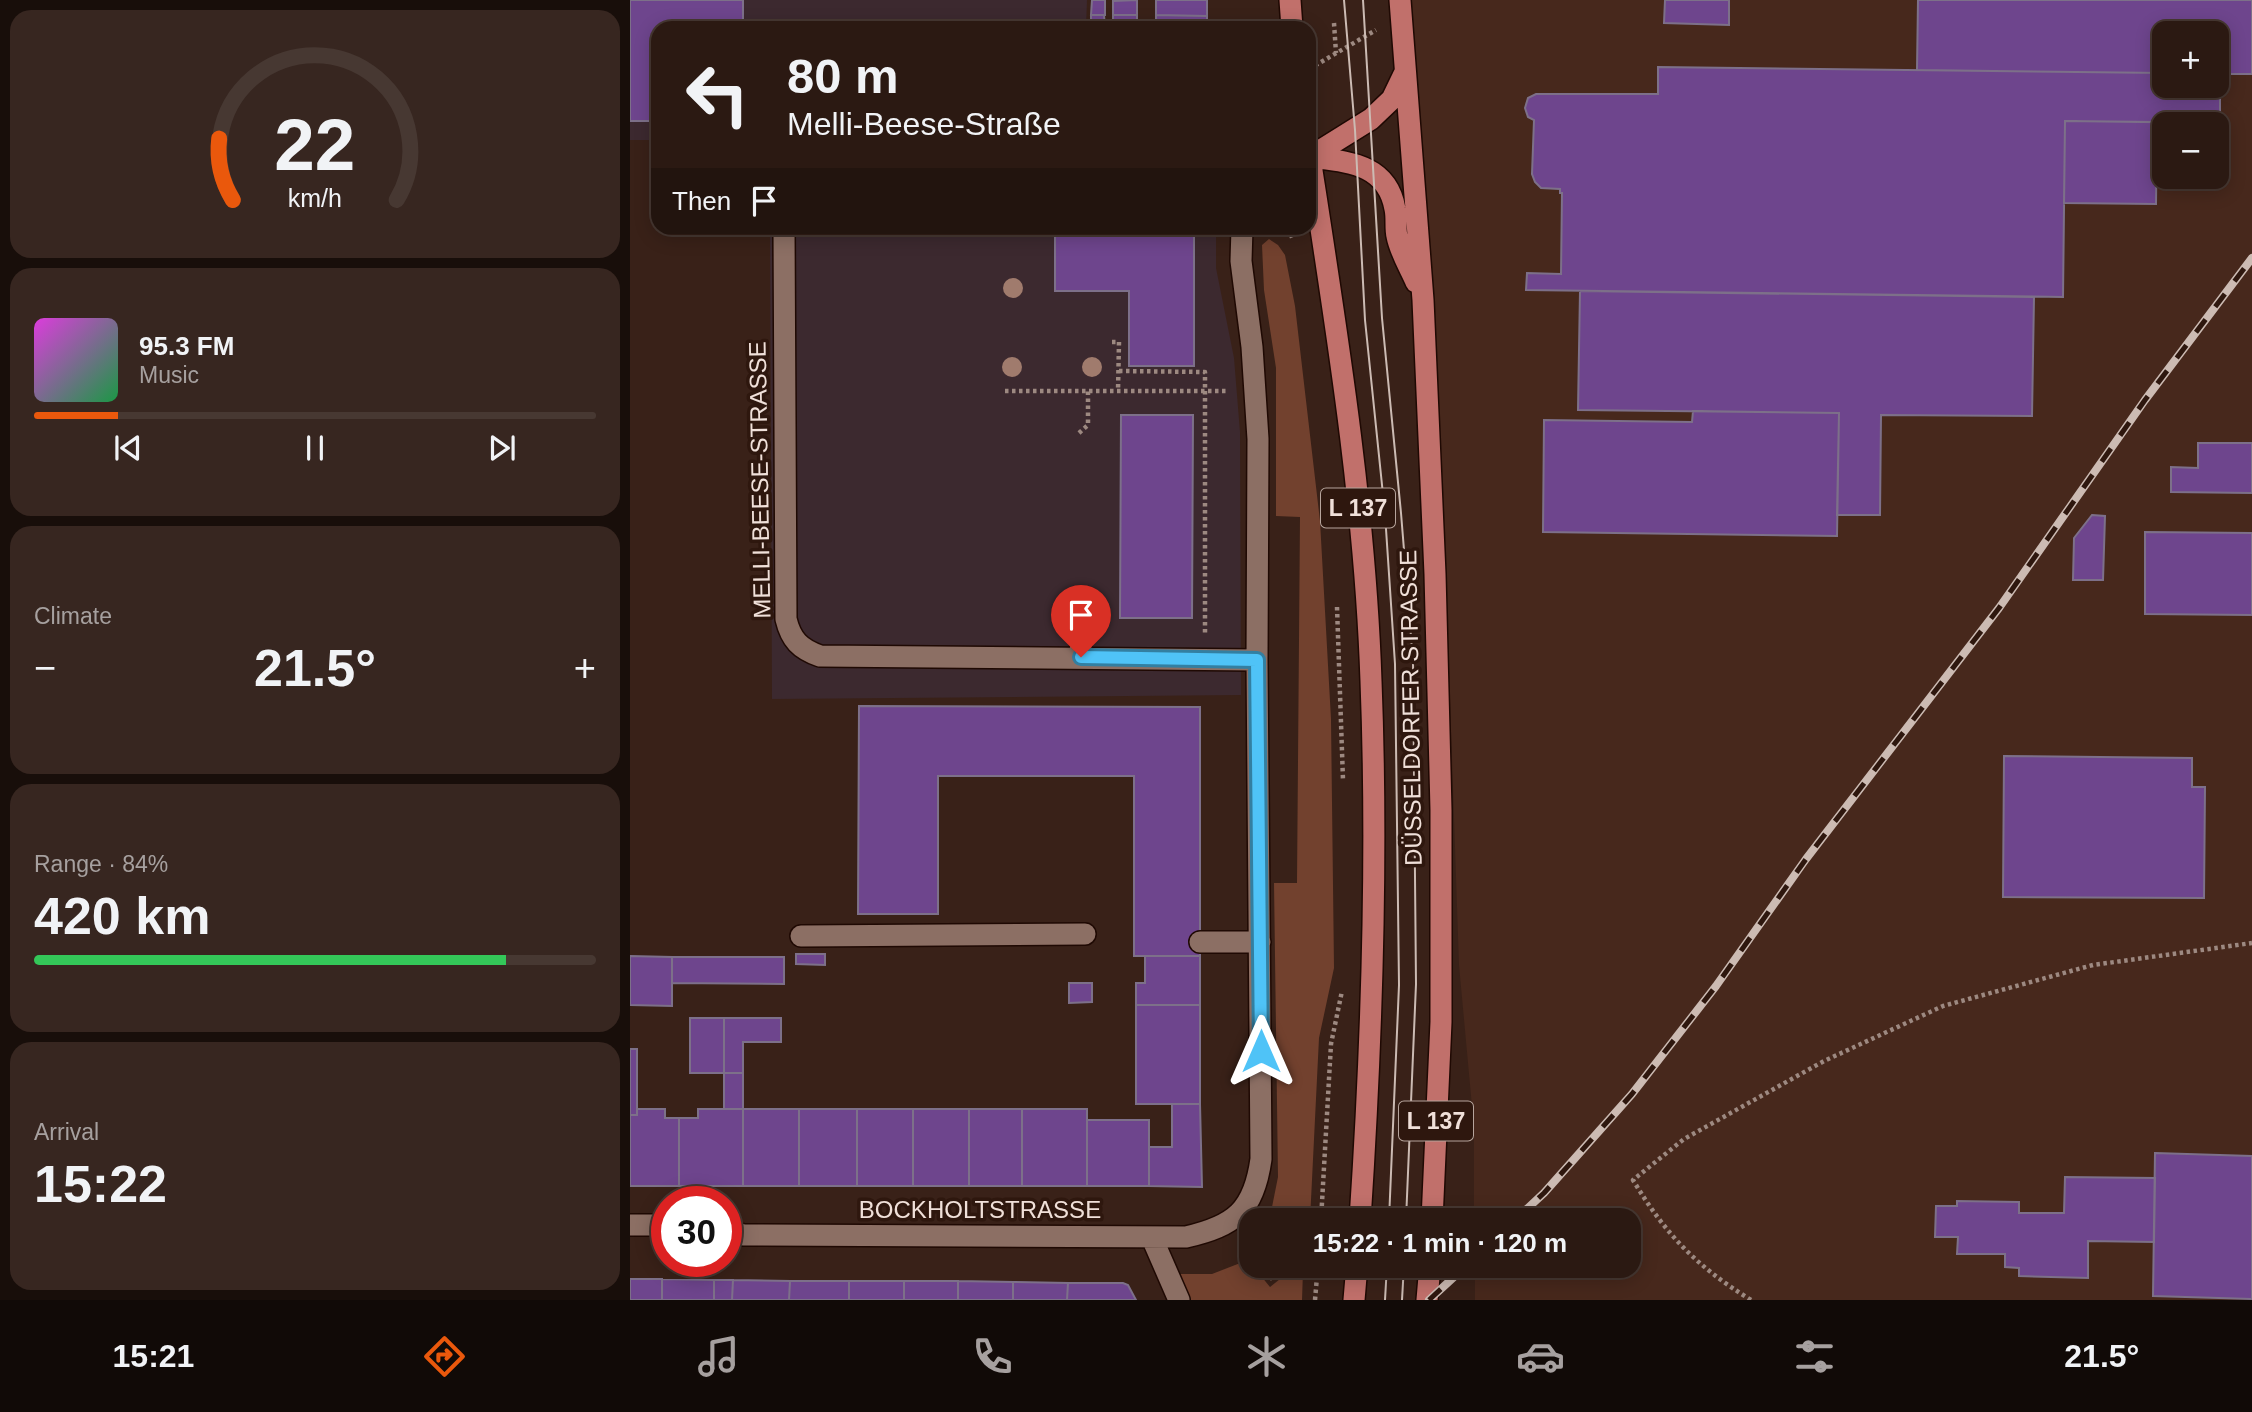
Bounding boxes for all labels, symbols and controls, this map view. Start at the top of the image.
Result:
map controls [2152,21,2229,189]
button: + [2152,21,2229,98]
icon: left [672,49,763,140]
text: 80 m [787,49,899,103]
text: 22 [275,104,355,185]
text: Melli-Beese-Straße [787,106,1061,142]
button: − [2152,112,2229,189]
icon: arrive [745,182,783,220]
text: km/h [288,184,342,212]
text: Then [672,186,731,216]
text: 95.3 FM [139,331,234,361]
street label: MELLI-BEESE-STRASSE [744,341,775,619]
text: Music [139,362,199,388]
icon: previous [109,429,147,467]
icon: pause [296,429,334,467]
icon: next [483,429,521,467]
road number: L 137 [1321,488,1395,528]
street label: DÜSSELDORFER STRASSE [1394,550,1427,866]
pin [1051,585,1111,657]
icon: arrive [1062,596,1100,634]
text: Climate [34,603,112,629]
text: 21.5° [254,639,376,697]
text: − [34,647,56,689]
text: + [574,647,596,689]
text: Range · 84% [34,851,168,877]
text: 420 km [34,887,210,945]
position arrow [1224,1014,1298,1088]
road number: L 137 [1399,1102,1473,1140]
text: Arrival [34,1119,99,1145]
text: 15:22 [34,1155,167,1213]
speed limit sign: 30 [651,1186,742,1277]
street label: BOCKHOLTSTRASSE [859,1196,1101,1223]
text: 15:22 · 1 min · 120 m [1313,1228,1567,1258]
icon: directions [420,1332,469,1381]
icon: music [694,1332,743,1381]
icon: phone [968,1332,1017,1381]
icon: climate [1242,1332,1291,1381]
icon: car [1516,1332,1565,1381]
icon: filters [1790,1332,1839,1381]
text: 15:21 [113,1338,194,1374]
text: 21.5° [2064,1338,2139,1374]

